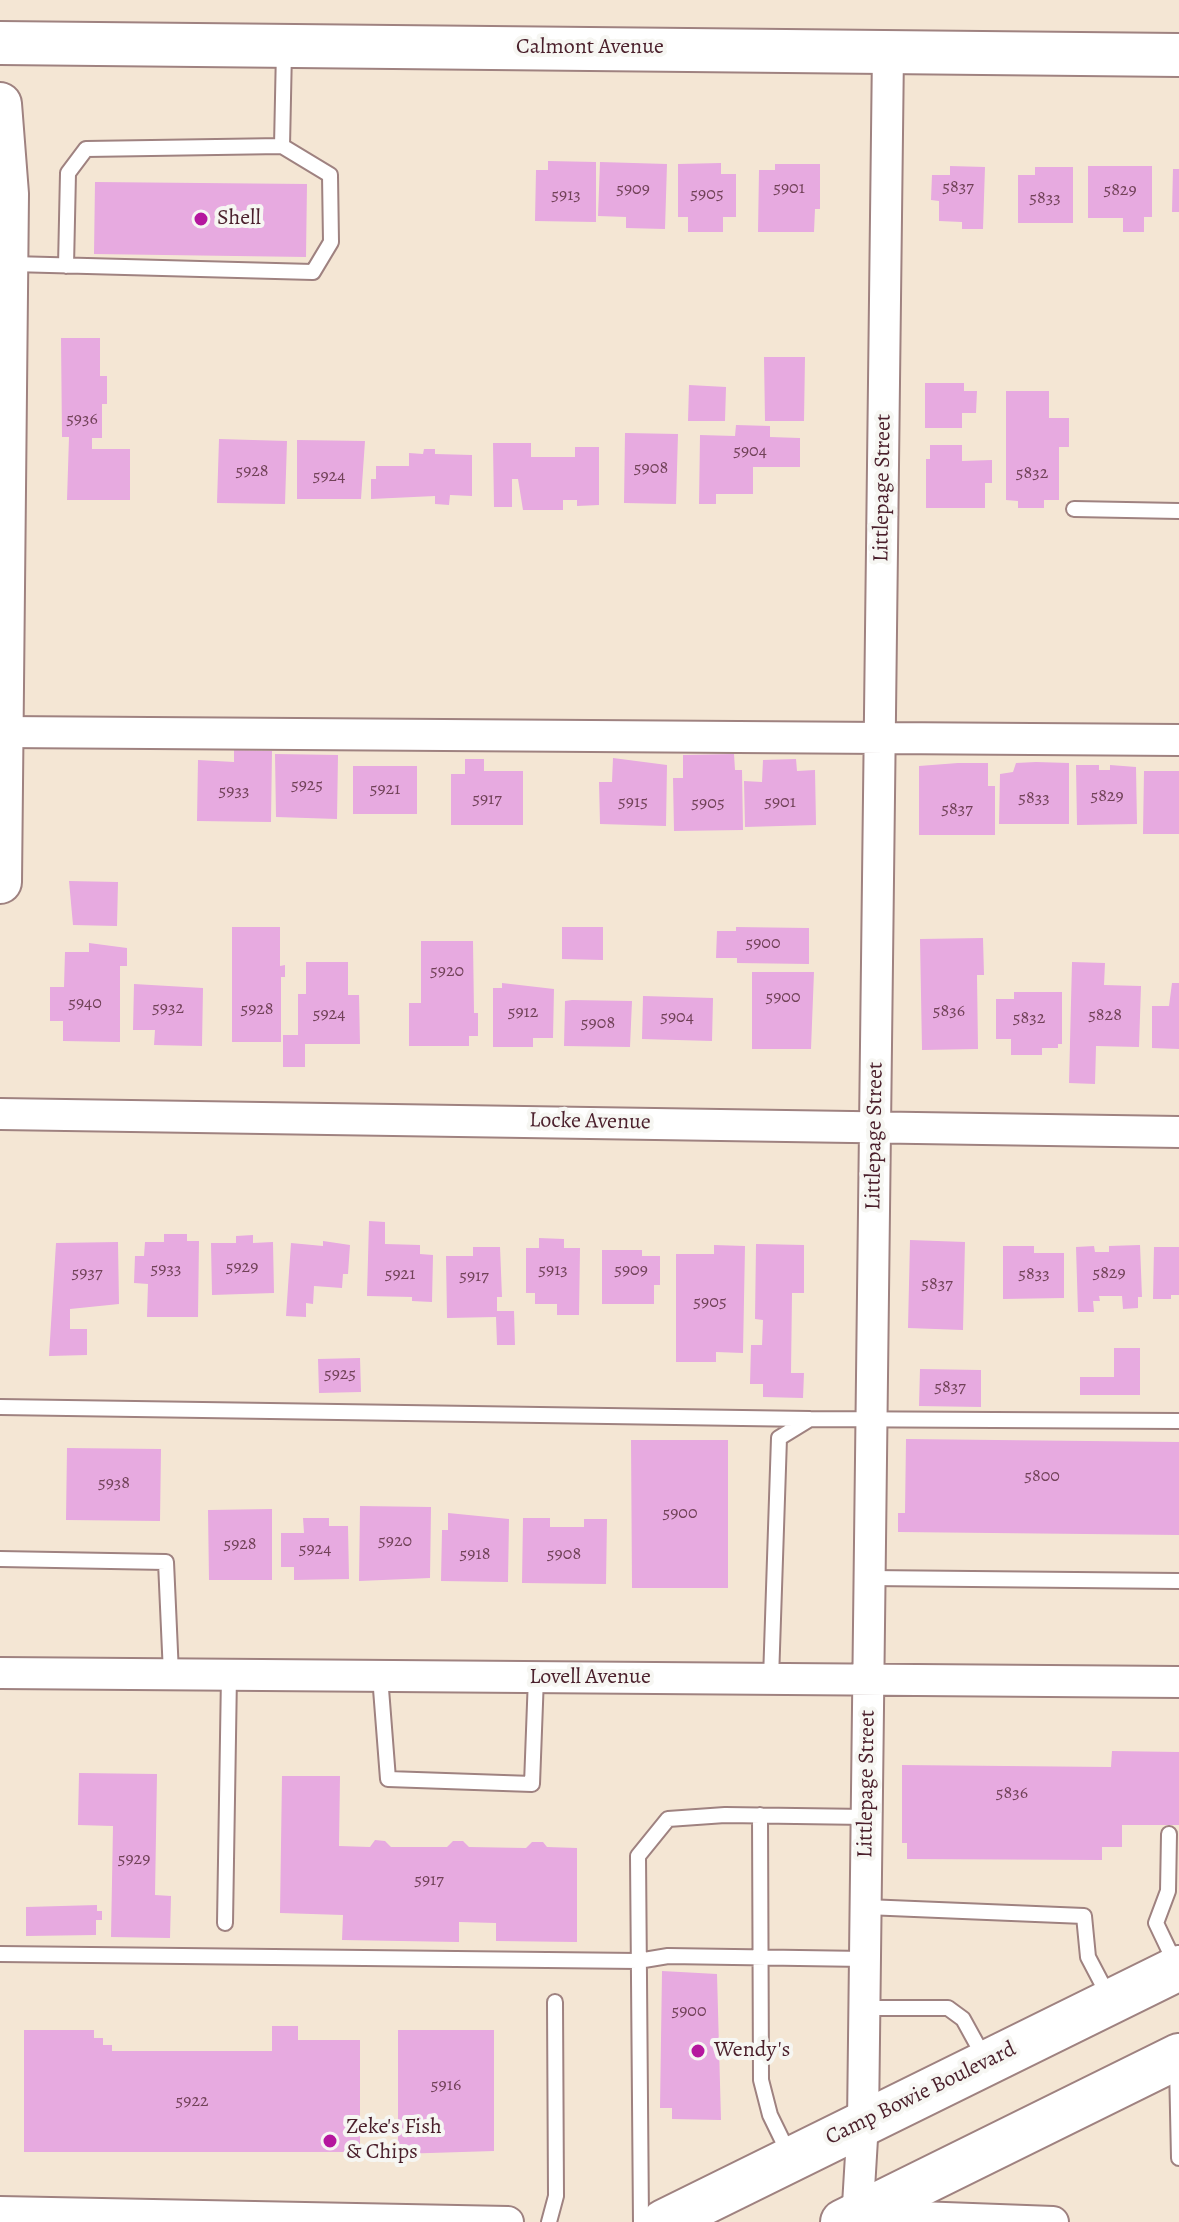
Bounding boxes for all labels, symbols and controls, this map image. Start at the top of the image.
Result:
street label: Calmont Avenue [516,35,664,61]
house number: 5837 [942,177,974,199]
house number: 5901 [773,178,805,200]
house number: 5909 [616,179,650,201]
house number: 5829 [1103,180,1137,202]
house number: 5905 [690,184,724,206]
house number: 5913 [551,185,581,207]
house number: 5833 [1029,188,1061,210]
place label: Shell [217,206,261,232]
marker: Shell [192,210,210,228]
house number: 5936 [66,409,98,431]
street label: Littlepage Street [869,414,897,562]
house number: 5904 [733,441,767,463]
house number: 5908 [634,458,668,480]
house number: 5928 [235,461,269,483]
house number: 5832 [1016,463,1048,485]
house number: 5924 [313,466,345,488]
house number: 5925 [291,775,323,797]
house number: 5921 [370,779,400,801]
house number: 5933 [219,781,249,803]
house number: 5829 [1090,786,1124,808]
house number: 5833 [1018,788,1050,810]
house number: 5917 [472,789,502,811]
house number: 5915 [618,792,648,814]
house number: 5901 [764,792,796,814]
house number: 5905 [691,793,725,815]
house number: 5837 [941,799,973,821]
house number: 5900 [745,933,781,955]
house number: 5920 [430,961,464,983]
house number: 5900 [765,987,801,1009]
house number: 5940 [68,993,102,1015]
house number: 5932 [152,998,184,1020]
house number: 5928 [240,999,274,1021]
house number: 5836 [933,1001,965,1023]
house number: 5912 [508,1002,538,1024]
house number: 5924 [313,1004,345,1026]
house number: 5828 [1088,1005,1122,1027]
house number: 5904 [660,1007,694,1029]
house number: 5832 [1013,1008,1045,1030]
house number: 5908 [581,1013,615,1035]
street label: Littlepage Street [861,1062,889,1210]
street label: Locke Avenue [529,1108,651,1136]
house number: 5929 [226,1257,258,1279]
house number: 5933 [151,1259,181,1281]
house number: 5913 [538,1260,568,1282]
house number: 5909 [614,1260,648,1282]
house number: 5937 [72,1263,102,1285]
house number: 5829 [1092,1263,1126,1285]
house number: 5921 [385,1264,415,1286]
house number: 5833 [1018,1264,1050,1286]
house number: 5917 [459,1266,489,1288]
house number: 5837 [921,1274,953,1296]
house number: 5905 [693,1292,727,1314]
house number: 5925 [324,1364,356,1386]
house number: 5837 [934,1377,966,1399]
house number: 5800 [1024,1466,1060,1488]
house number: 5938 [98,1473,130,1495]
house number: 5900 [662,1503,698,1525]
house number: 5920 [378,1531,412,1553]
house number: 5928 [223,1534,257,1556]
house number: 5924 [299,1539,331,1561]
house number: 5918 [460,1544,490,1566]
house number: 5908 [547,1544,581,1566]
street label: Lovell Avenue [529,1665,651,1691]
street label: Littlepage Street [853,1710,881,1858]
house number: 5836 [996,1783,1028,1805]
house number: 5929 [118,1849,150,1871]
house number: 5917 [414,1870,444,1892]
house number: 5900 [671,2001,707,2023]
street label: Camp Bowie Boulevard [822,2036,1020,2152]
place label: Wendy's [714,2038,790,2064]
marker: Wendy's [689,2042,707,2060]
house number: 5916 [431,2075,461,2097]
house number: 5922 [175,2091,209,2113]
place label: Zeke's Fish & Chips [346,2115,442,2166]
marker: Zeke's Fish & Chips [321,2132,339,2150]

